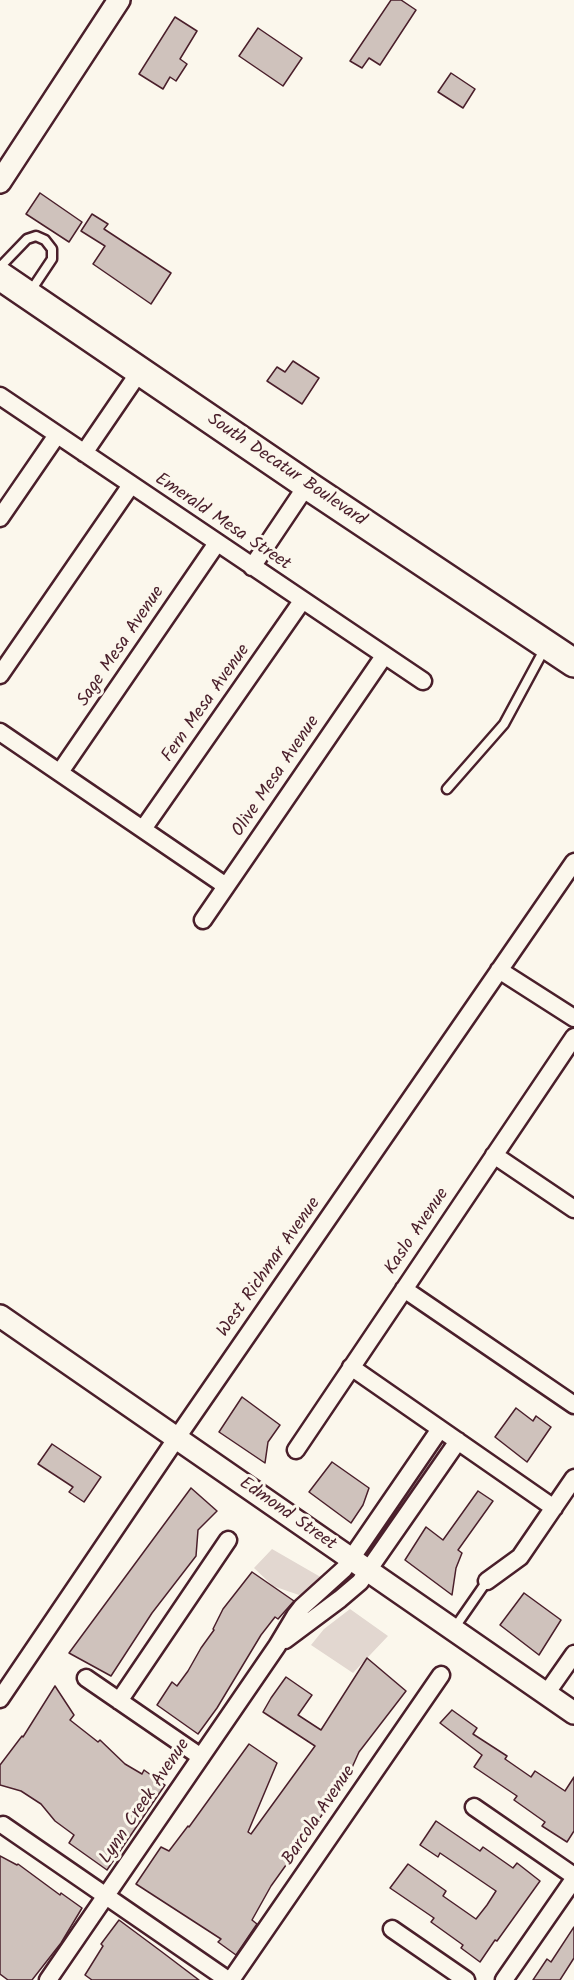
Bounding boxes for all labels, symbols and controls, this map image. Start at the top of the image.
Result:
street label: South Decatur Boulevard [202,410,370,532]
street label: Emerald Mesa Street [150,470,294,576]
street label: Sage Mesa Avenue [74,583,170,711]
street label: Fern Mesa Avenue [158,641,256,767]
street label: Olive Mesa Avenue [229,712,325,842]
street label: Kaslo Avenue [381,1185,455,1279]
street label: West Richmar Avenue [214,1194,326,1342]
street label: Edmond Street [234,1474,340,1556]
street label: Lynn Creek Avenue [96,1735,196,1869]
street label: Barcola Avenue [279,1762,361,1870]

